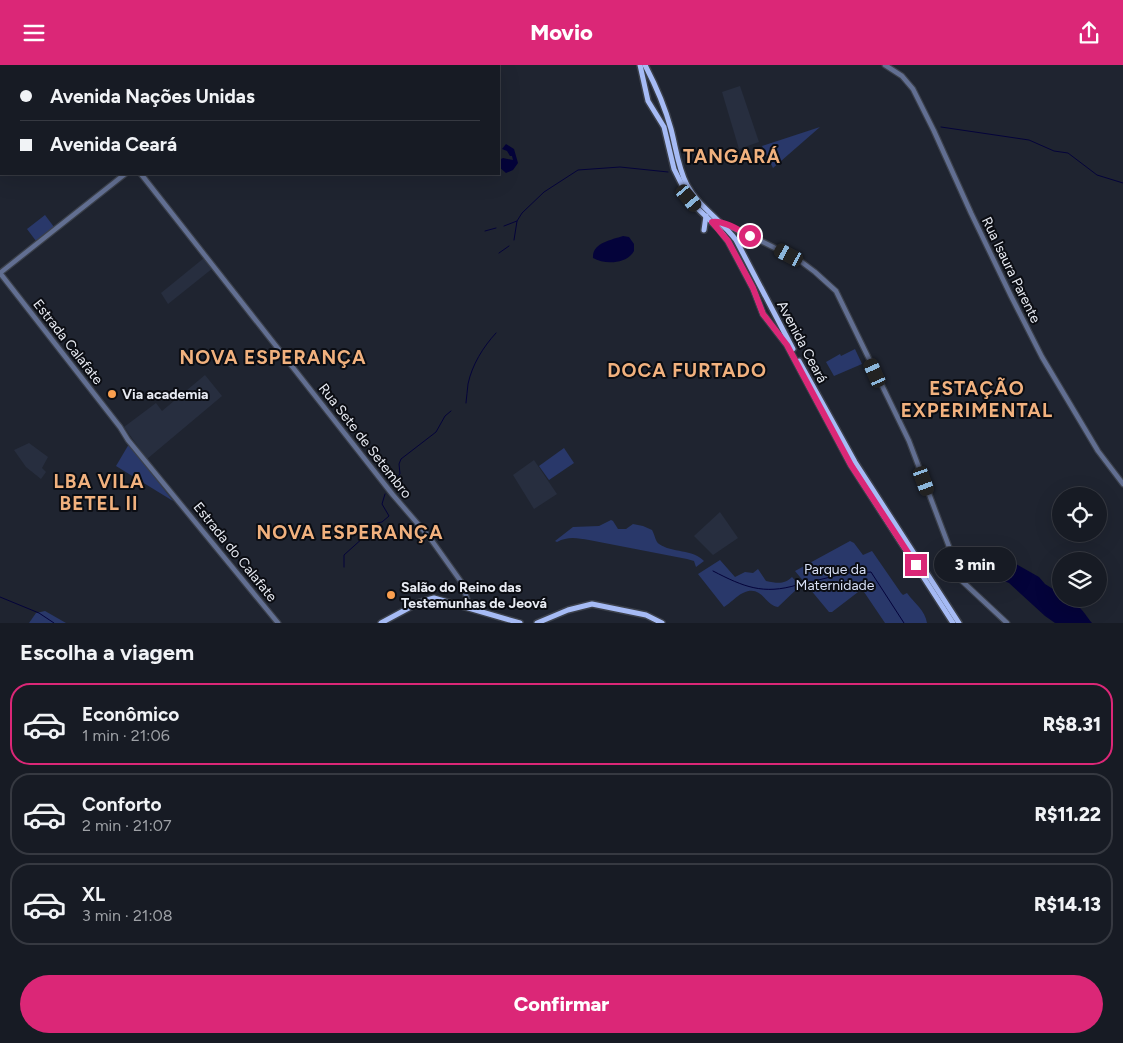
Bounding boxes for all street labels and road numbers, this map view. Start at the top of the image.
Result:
street label: Rua Isaura Parente [978,214,1044,326]
street label: Estrada Calafate [29,296,107,388]
street label: Avenida Ceará [773,298,831,386]
street label: Rua Sete de Setembro [315,380,415,502]
street label: Estrada do Calafate [190,499,281,605]

